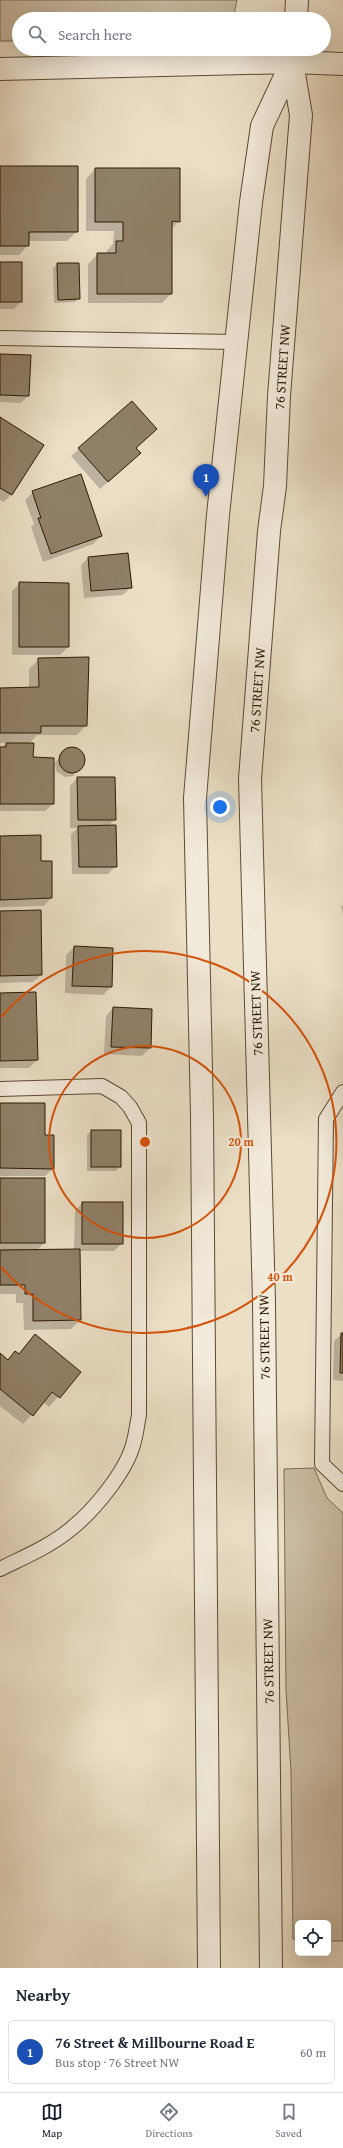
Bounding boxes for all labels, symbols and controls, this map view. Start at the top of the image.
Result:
search box [12,12,331,56]
icon: search [26,23,48,45]
text: Search here [58,24,132,45]
street label: 76 STREET NW [269,324,295,410]
pin: 1 [193,464,219,497]
street label: 76 STREET NW [244,647,270,733]
your location [210,797,230,817]
street label: 76 STREET NW [245,970,267,1056]
text: 20 m [228,1133,254,1150]
centre of rings [138,1135,152,1149]
text: 40 m [267,1268,293,1285]
street label: 76 STREET NW [253,1294,275,1380]
street label: 76 STREET NW [257,1618,279,1704]
map controls [295,1920,331,1956]
button: locate [295,1920,331,1956]
text: Nearby [16,1982,70,2007]
text: 76 Street & Millbourne Road E [55,2032,255,2053]
text: 1 [27,2043,33,2062]
text: 60 m [300,2043,326,2062]
text: Bus stop · 76 Street NW [55,2053,179,2072]
tab: Map [41,2101,63,2141]
tab: Directions [146,2101,193,2141]
tab: Saved [275,2101,302,2141]

